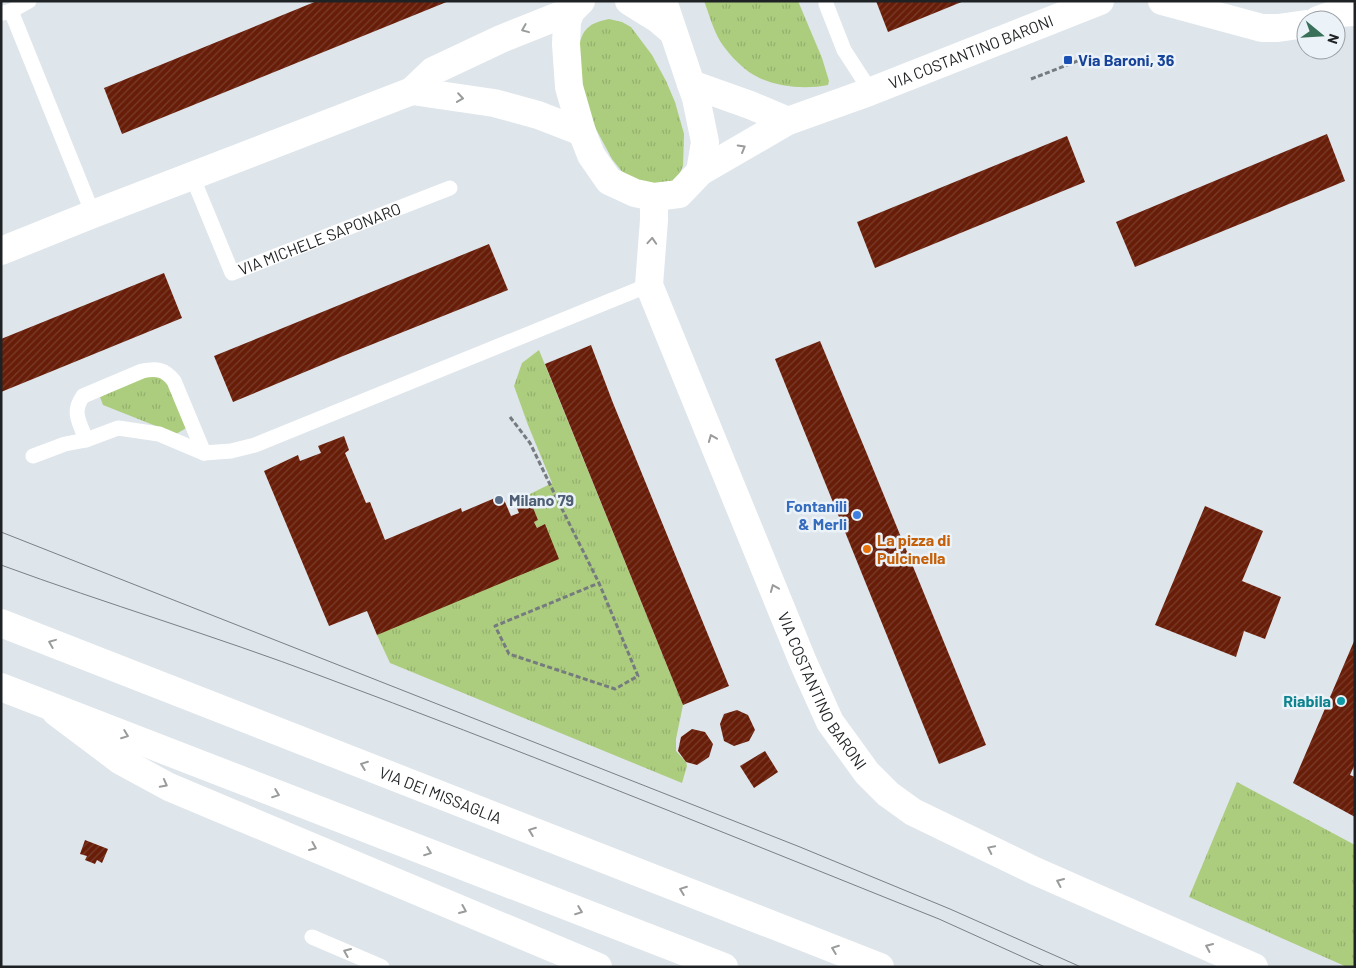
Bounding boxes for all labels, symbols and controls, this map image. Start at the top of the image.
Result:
street label: VIA COSTANTINO BARONI [886,10,1056,92]
north arrow [1296,10,1346,60]
one-way arrow [521,23,530,33]
text: N [1324,32,1343,46]
place label: Via Baroni, 36 [1078,50,1175,69]
marker: Via Baroni, 36 [1062,54,1074,66]
one-way arrow [457,92,465,103]
one-way arrow [737,144,746,154]
street label: VIA MICHELE SAPONARO [236,198,403,279]
one-way arrow [647,237,658,245]
one-way arrow [708,434,718,443]
place label: Milano 79 [509,490,574,509]
marker: Milano 79 [493,494,505,506]
place label: Fontanili & Merli [786,496,847,533]
marker: Fontanili & Merli [851,509,863,521]
place label: La pizza di Pulcinella [877,530,950,567]
marker: La pizza di Pulcinella [861,543,873,555]
one-way arrow [769,584,780,593]
street label: VIA COSTANTINO BARONI [775,609,871,773]
one-way arrow [48,639,57,649]
place label: Riabila [1283,691,1331,710]
marker: Riabila [1335,695,1347,707]
one-way arrow [120,729,128,739]
one-way arrow [361,761,369,771]
street label: VIA DEI MISSAGLIA [377,762,505,827]
one-way arrow [158,778,167,788]
one-way arrow [271,788,280,798]
one-way arrow [528,826,537,837]
one-way arrow [308,841,317,852]
one-way arrow [987,845,996,856]
one-way arrow [423,846,432,856]
one-way arrow [1057,877,1065,887]
one-way arrow [680,886,688,896]
one-way arrow [458,904,467,915]
one-way arrow [574,905,583,915]
one-way arrow [1205,943,1214,954]
one-way arrow [831,945,840,955]
one-way arrow [343,947,352,958]

